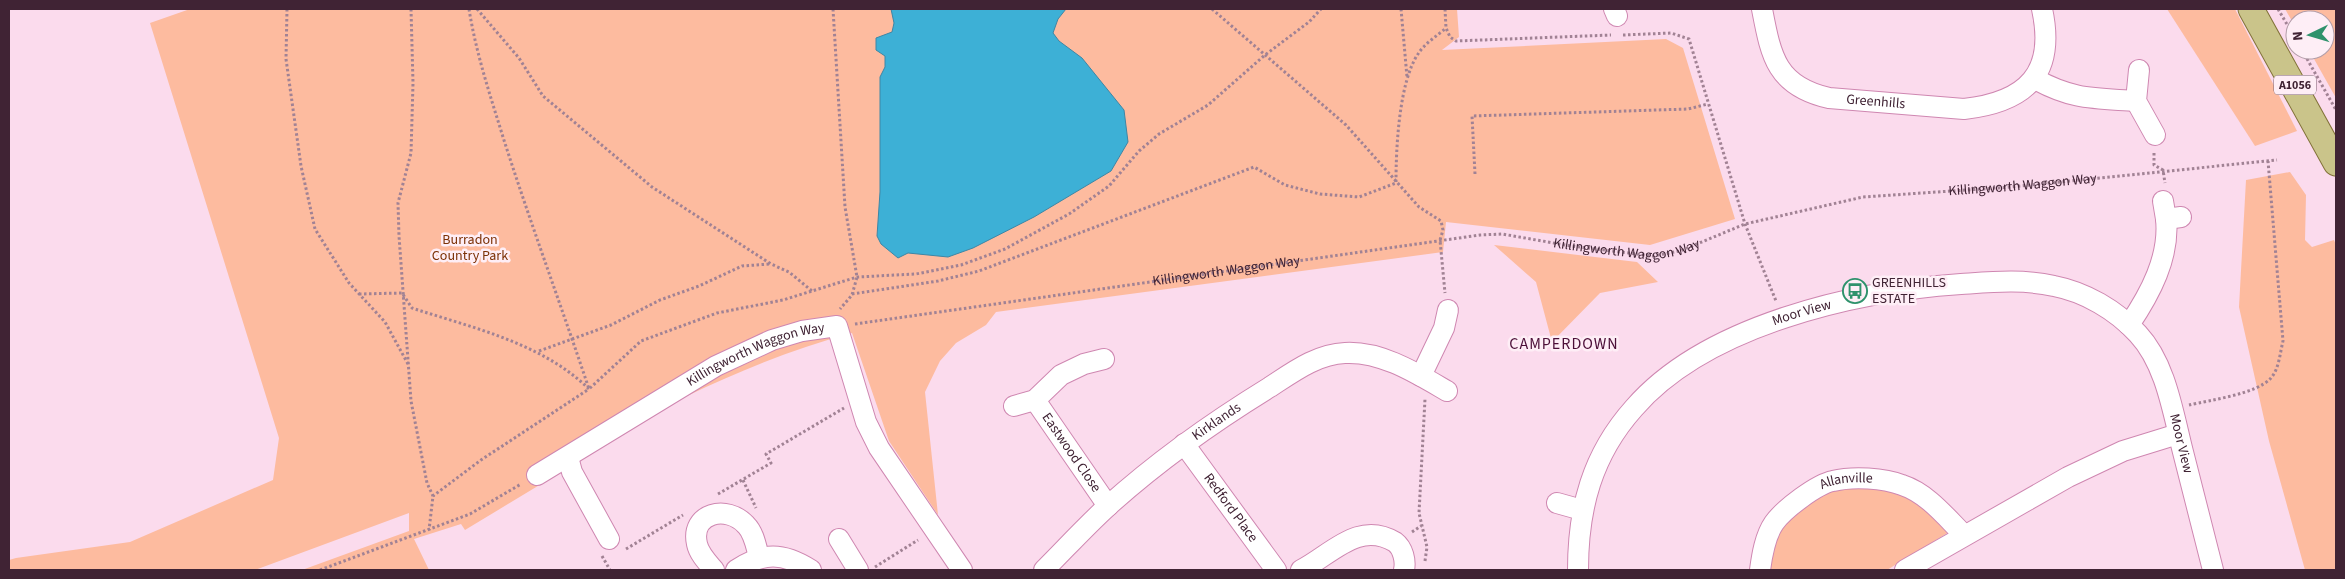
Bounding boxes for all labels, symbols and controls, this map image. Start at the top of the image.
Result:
north arrow [2285,10,2335,60]
text: N [2288,31,2308,42]
road number: A1056 [2274,76,2316,94]
street label: Greenhills [1845,89,1906,114]
street label: Killingworth Waggon Way [1948,168,2098,201]
park label: Burradon Country Park [432,230,508,266]
street label: Killingworth Waggon Way [1552,233,1704,266]
street label: Killingworth Waggon Way [1151,251,1302,292]
place label: GREENHILLS ESTATE [1872,273,1946,309]
bus stop icon: GREENHILLS ESTATE [1842,278,1868,304]
street label: Moor View [1769,295,1833,331]
street label: Killingworth Waggon Way [683,318,826,392]
district label: CAMPERDOWN [1509,333,1619,355]
street label: Kirklands [1188,398,1245,446]
street label: Eastwood Close [1037,409,1106,497]
street label: Moor View [2164,412,2198,476]
street label: Allanville [1816,468,1874,495]
street label: Redford Place [1199,469,1263,546]

